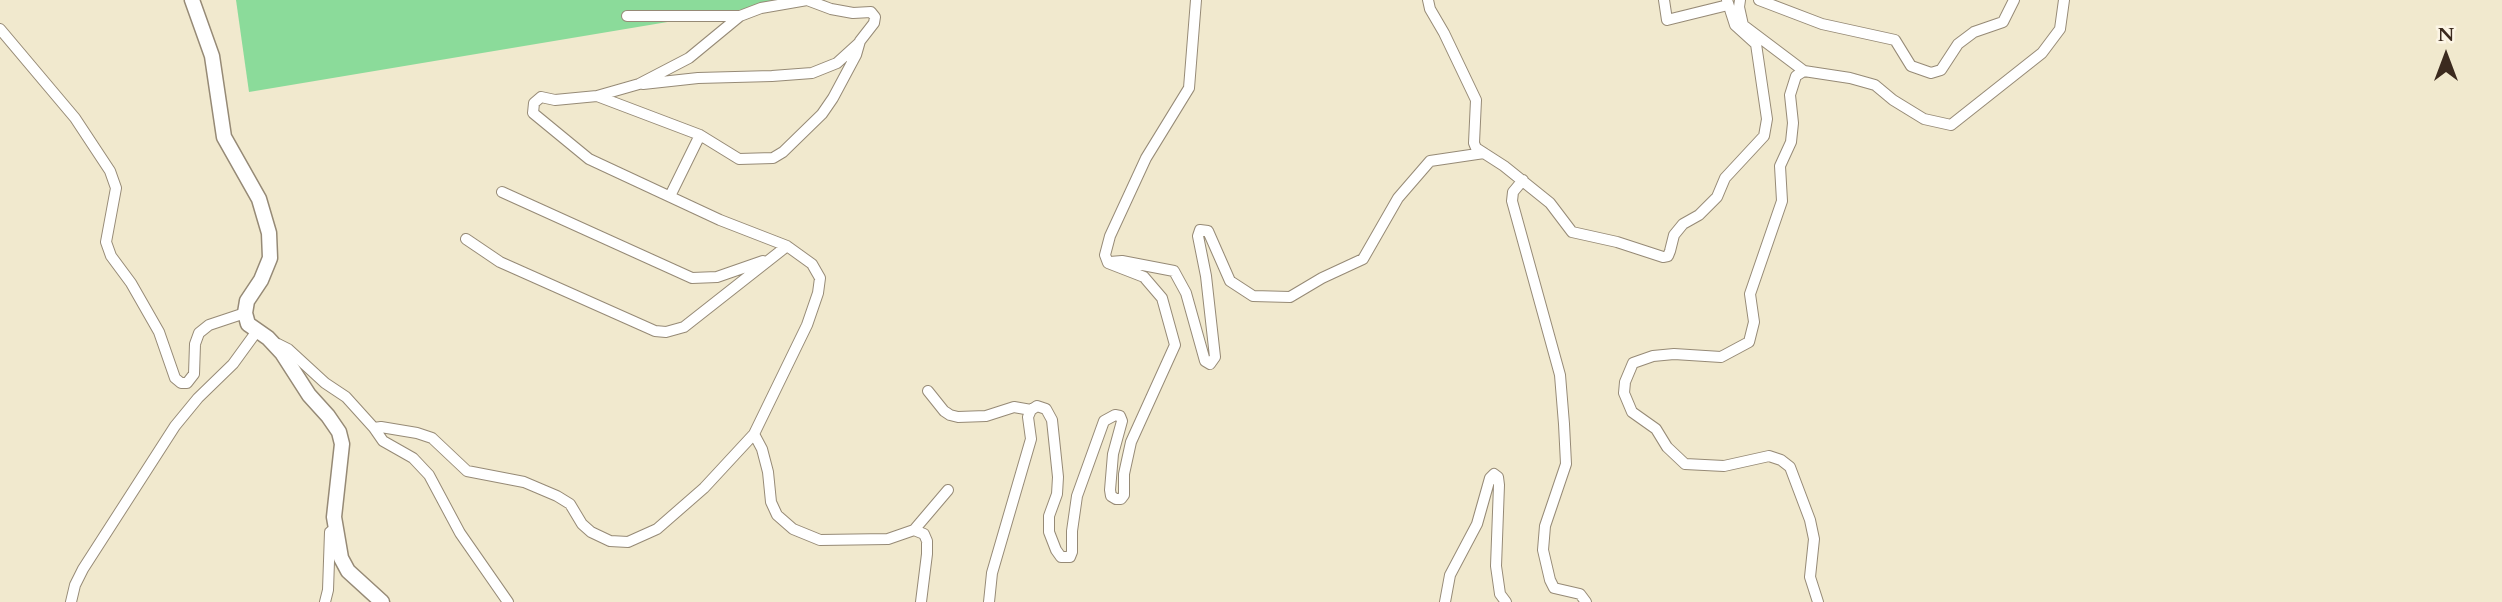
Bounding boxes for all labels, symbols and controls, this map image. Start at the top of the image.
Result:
north arrow [2411,21,2481,91]
text: N [2438,22,2454,48]

